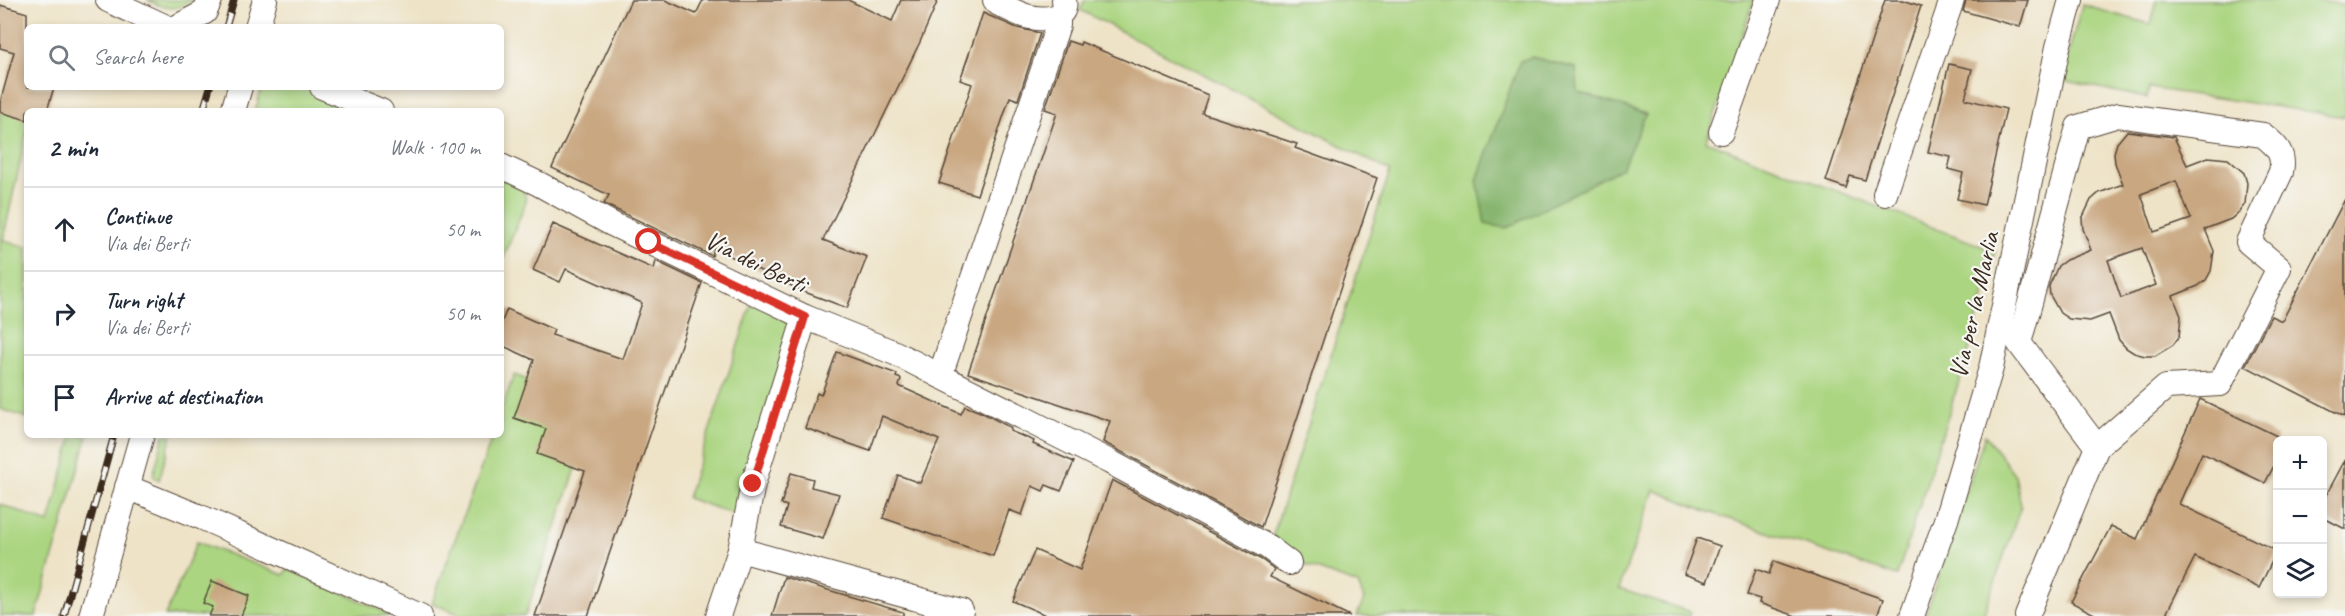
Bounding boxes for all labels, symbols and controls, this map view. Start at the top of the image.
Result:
search box [24,24,504,90]
icon: search [45,41,78,74]
text: Search here [93,43,183,71]
text: 2 min [48,131,98,164]
text: Walk · 100 m [390,135,480,160]
text: Continue [105,203,171,231]
icon: ahead [48,213,81,246]
text: 50 m [446,217,480,242]
street label: Via dei Berti [700,223,815,302]
street label: Via per la Marlia [1941,227,2007,382]
route start [635,228,661,254]
text: Via dei Berti [105,231,189,256]
text: Turn right [105,287,182,315]
icon: right [48,297,81,330]
text: 50 m [446,301,480,326]
text: Via dei Berti [105,315,189,340]
icon: arrive [48,381,81,414]
text: Arrive at destination [105,383,262,411]
map controls [2273,436,2327,598]
button: + [2273,436,2327,490]
route end [739,470,765,496]
button: − [2273,490,2327,544]
button: layers [2273,544,2327,598]

